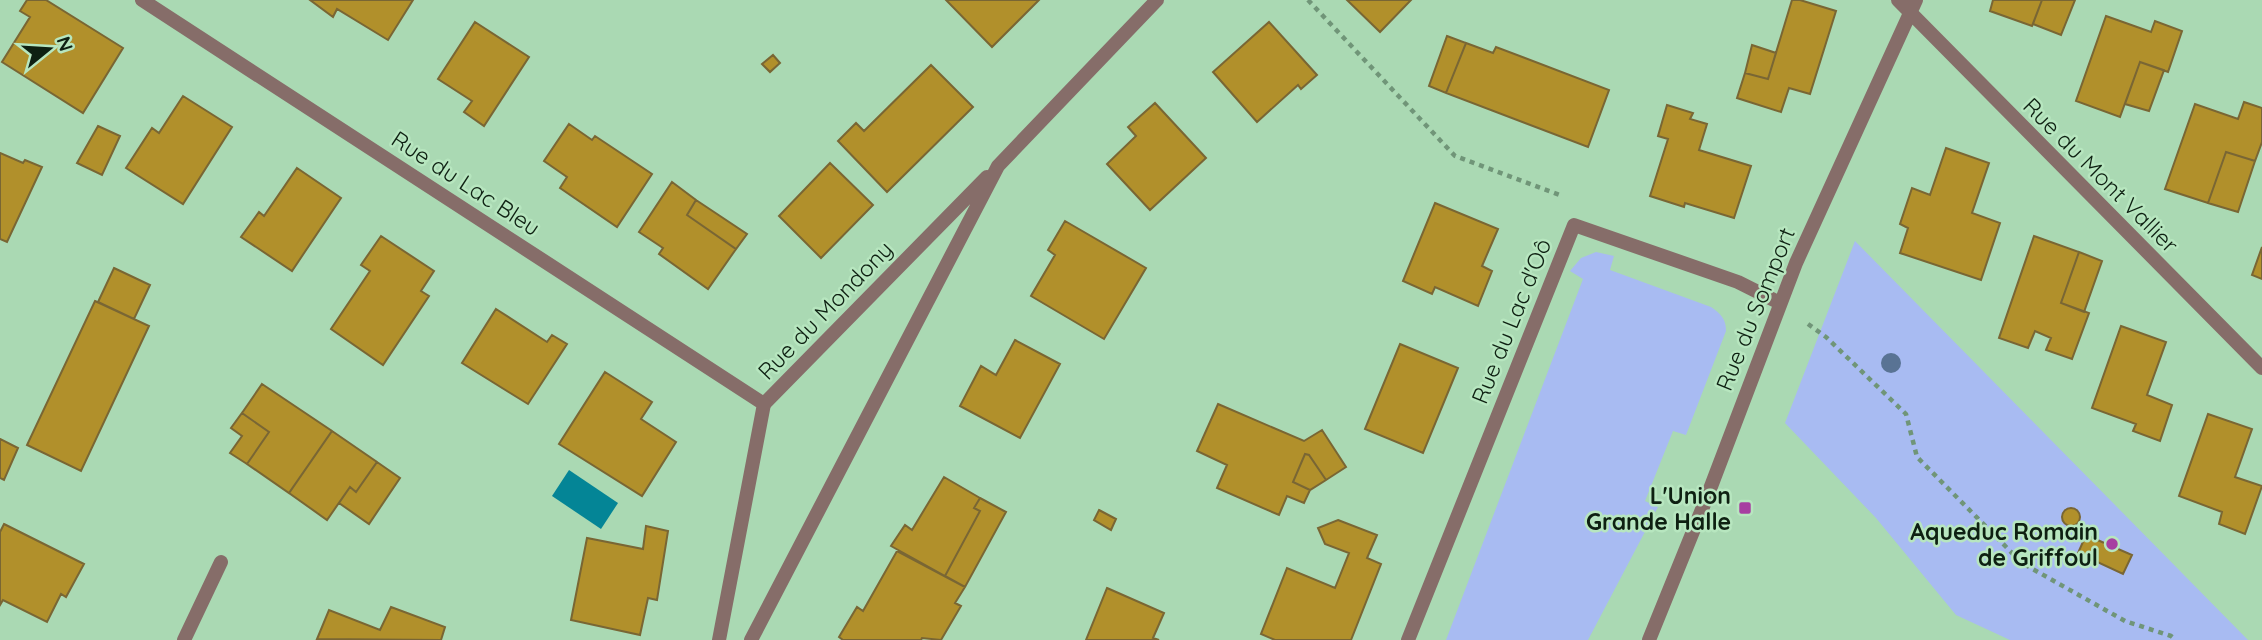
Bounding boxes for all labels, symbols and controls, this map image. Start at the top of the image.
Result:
north arrow [14,14,84,84]
text: N [52,33,79,54]
street label: Rue du Mont Vallier [2017,91,2185,259]
street label: Rue du Lac Bleu [386,124,546,242]
street label: Rue du Somport [1709,223,1801,395]
street label: Rue du Lac d'Oô [1465,234,1557,408]
street label: Rue du Mondony [752,235,898,385]
place label: L'Union Grande Halle [1586,481,1731,536]
marker: L'Union Grande Halle [1737,500,1753,516]
place label: Aqueduc Romain de Griffoul [1910,517,2098,572]
marker: Aqueduc Romain de Griffoul [2104,536,2120,552]

